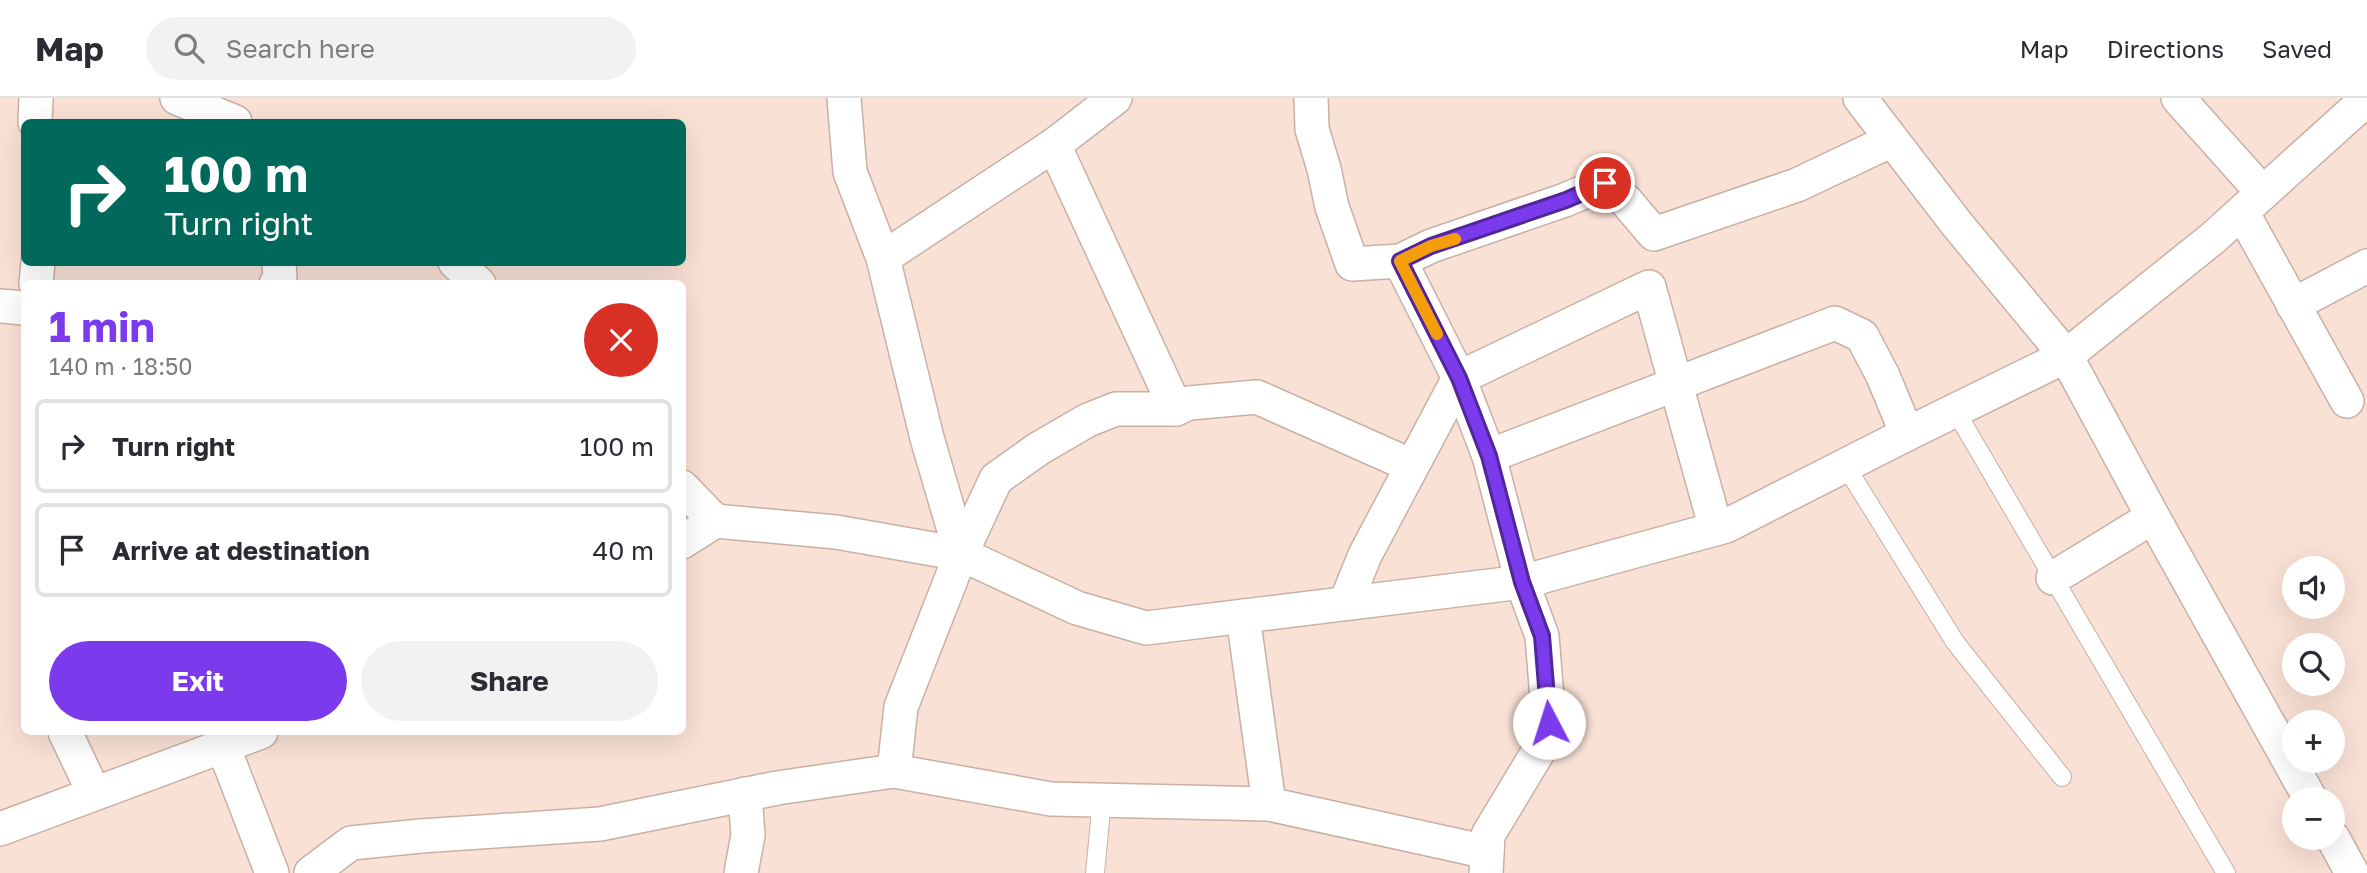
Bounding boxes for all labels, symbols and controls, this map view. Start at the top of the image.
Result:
search box [146,17,636,80]
text: Map [35,29,104,68]
icon: search [170,29,208,67]
text: Search here [226,33,375,64]
text: Map [2020,34,2069,63]
text: Directions [2107,34,2224,63]
text: Saved [2262,34,2332,63]
text: 100 m [164,144,308,203]
icon: right [49,147,140,238]
pin [1575,153,1635,213]
icon: arrive [1586,164,1624,202]
text: Turn right [164,204,313,242]
text: 1 min [49,301,155,351]
button: close [584,303,658,377]
text: 140 m · 18:50 [49,352,193,380]
icon: right [53,427,91,465]
text: Turn right [112,431,235,462]
text: 100 m [580,431,654,462]
icon: arrive [53,531,91,569]
text: Arrive at destination [112,535,370,566]
text: 40 m [593,535,654,566]
map controls [2282,556,2345,850]
button: sound [2282,556,2345,619]
button: search [2282,633,2345,696]
button: Exit [49,641,347,721]
button: Share [361,641,658,721]
position arrow [1512,686,1586,760]
button: + [2282,710,2345,773]
button: − [2282,787,2345,850]

